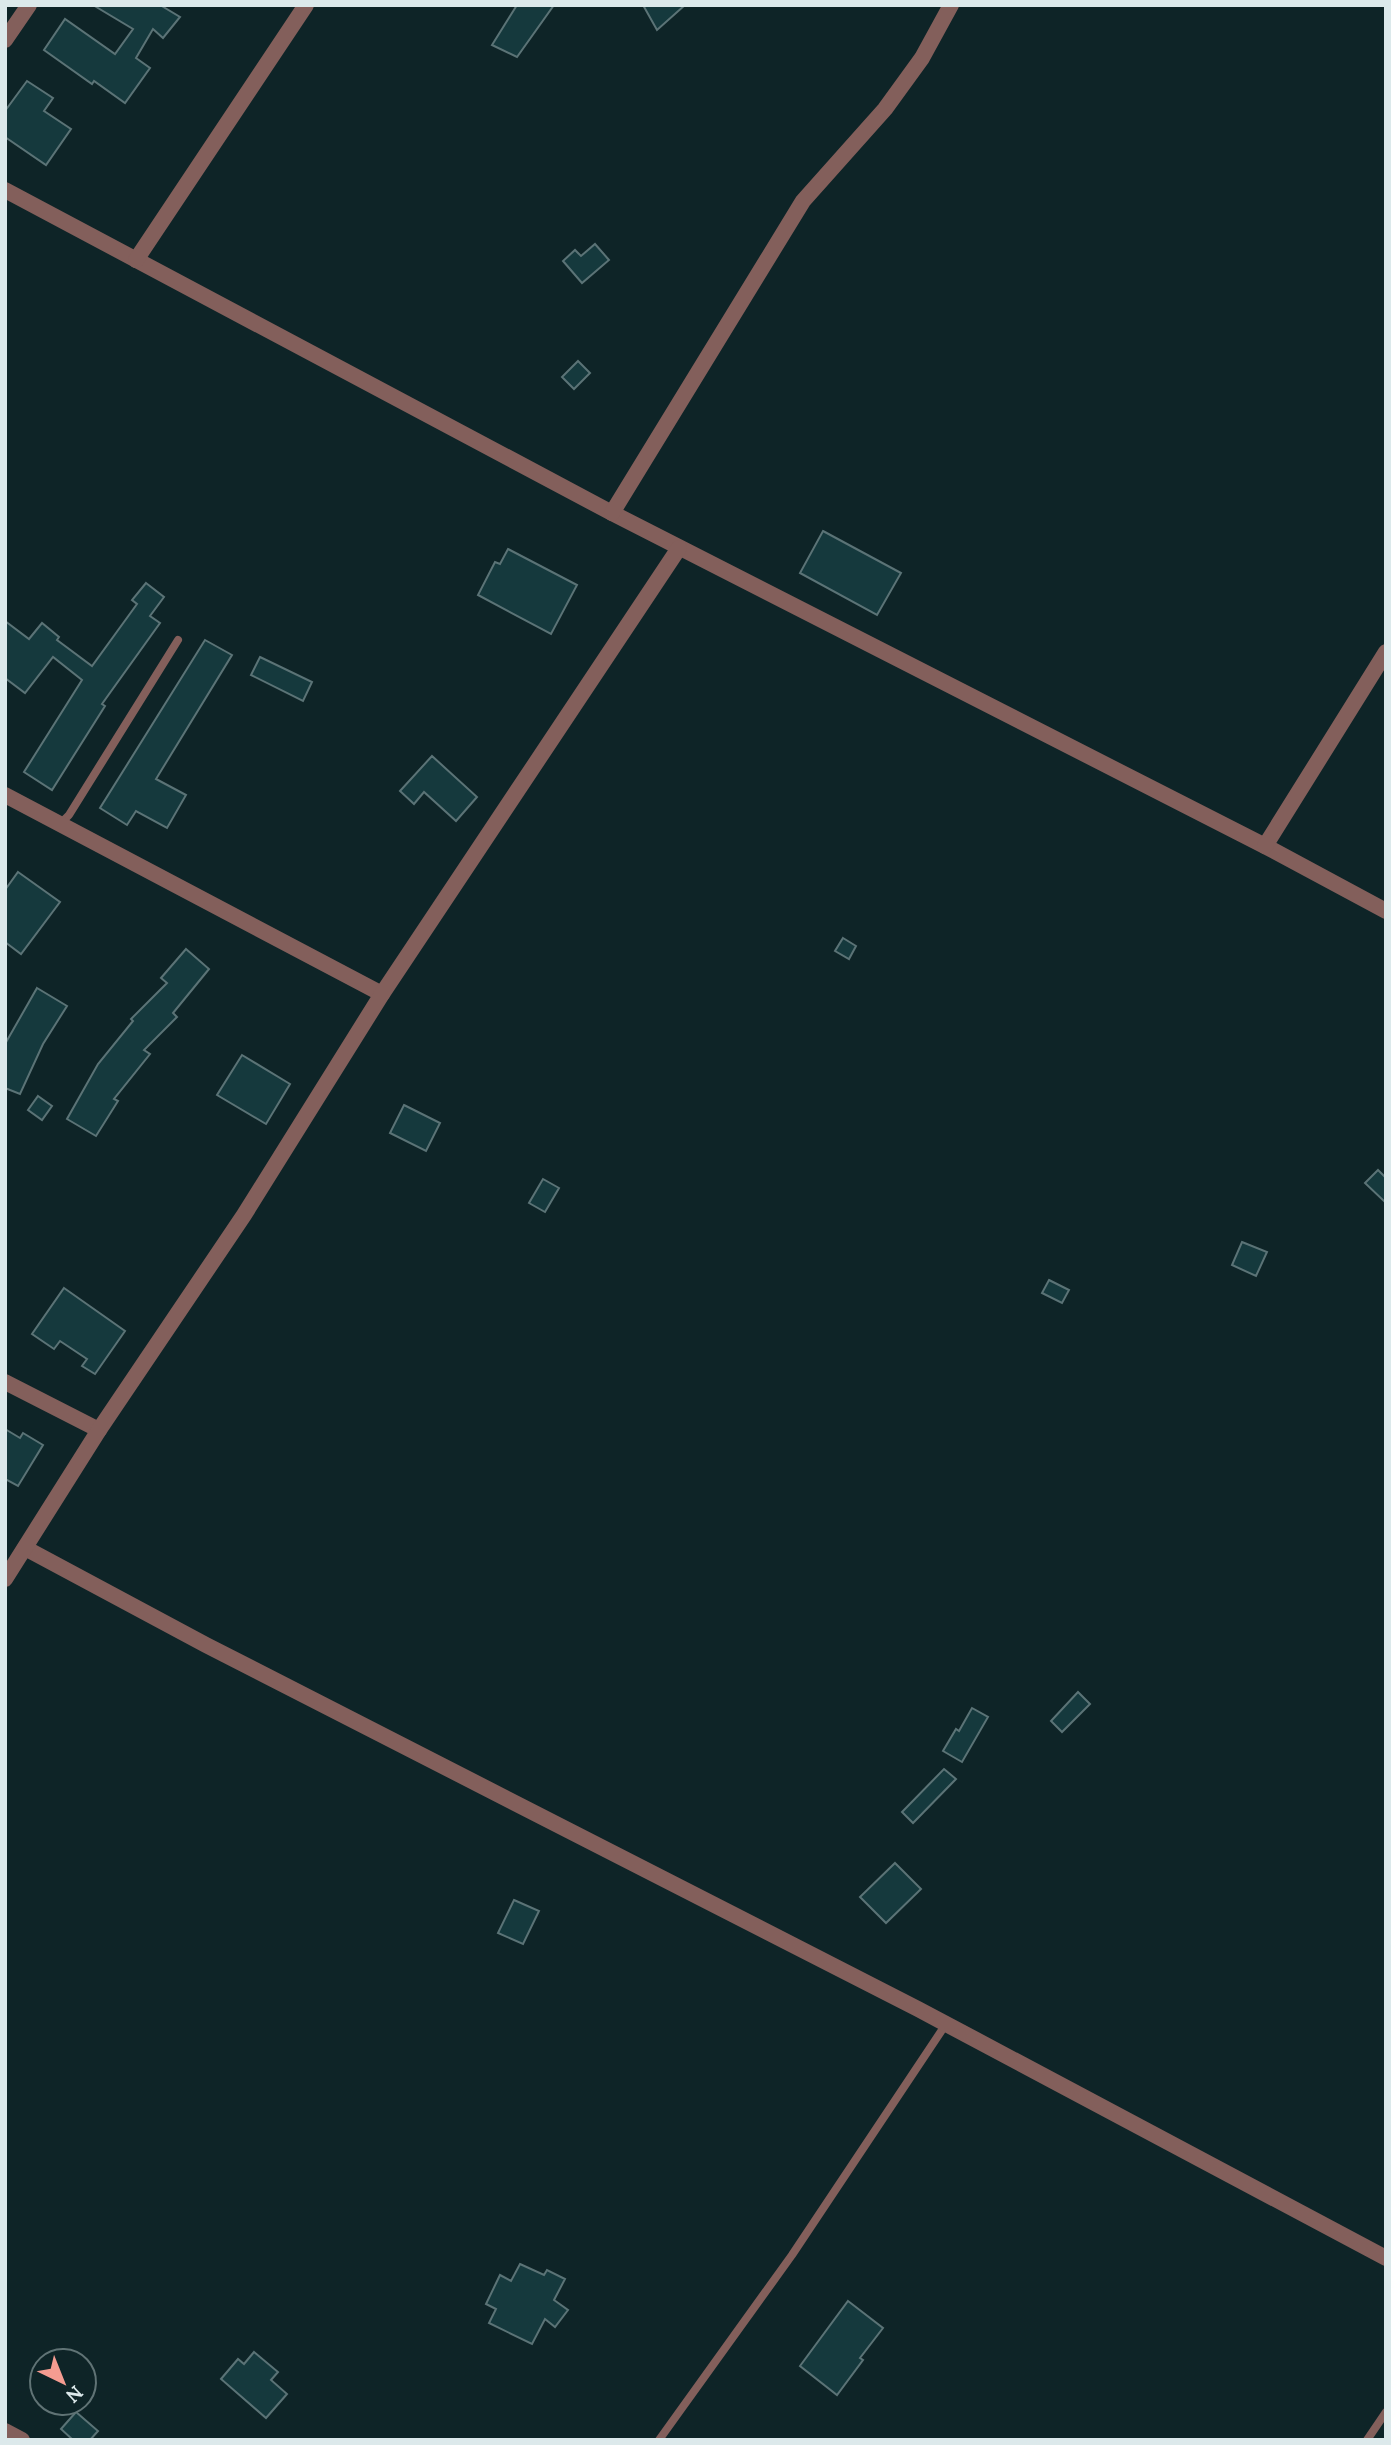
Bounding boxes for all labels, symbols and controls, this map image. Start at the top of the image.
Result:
north arrow [28,2347,98,2417]
text: N [61,2381,88,2408]

